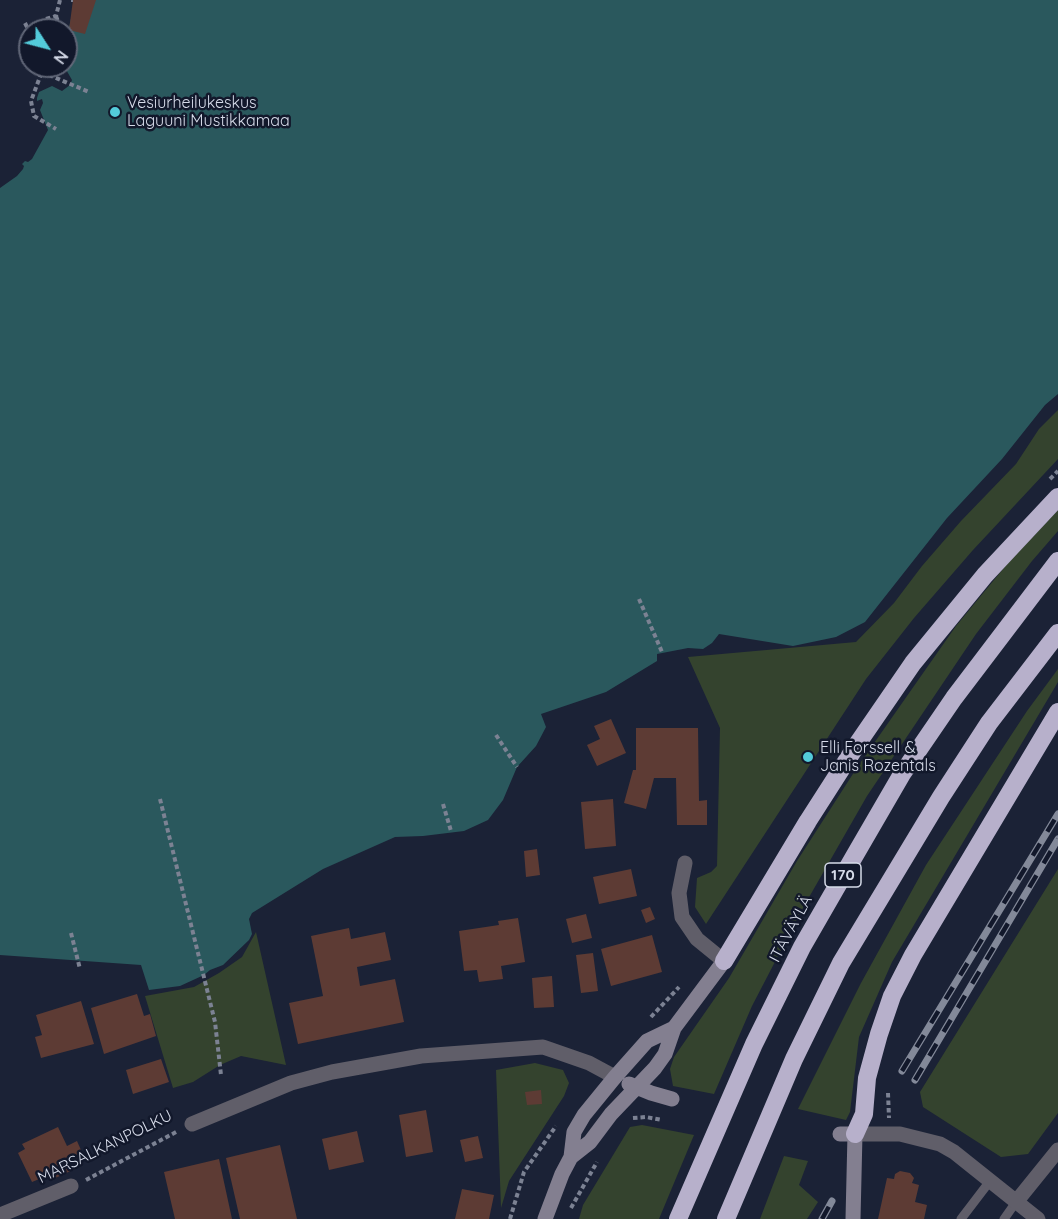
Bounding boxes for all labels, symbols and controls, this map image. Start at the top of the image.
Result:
north arrow [18,18,78,78]
text: N [49,47,72,68]
place label: Vesiurheilukeskus Laguuni Mustikkamaa [127,93,290,131]
marker: Vesiurheilukeskus Laguuni Mustikkamaa [108,105,122,119]
place label: Elli Forssell & Janis Rozentals [820,738,936,776]
marker: Elli Forssell & Janis Rozentals [801,750,815,764]
road number: 170 [825,863,861,887]
street label: ITÄVÄYLÄ [765,892,817,966]
street label: MARSALKANPOLKU [35,1106,175,1188]

